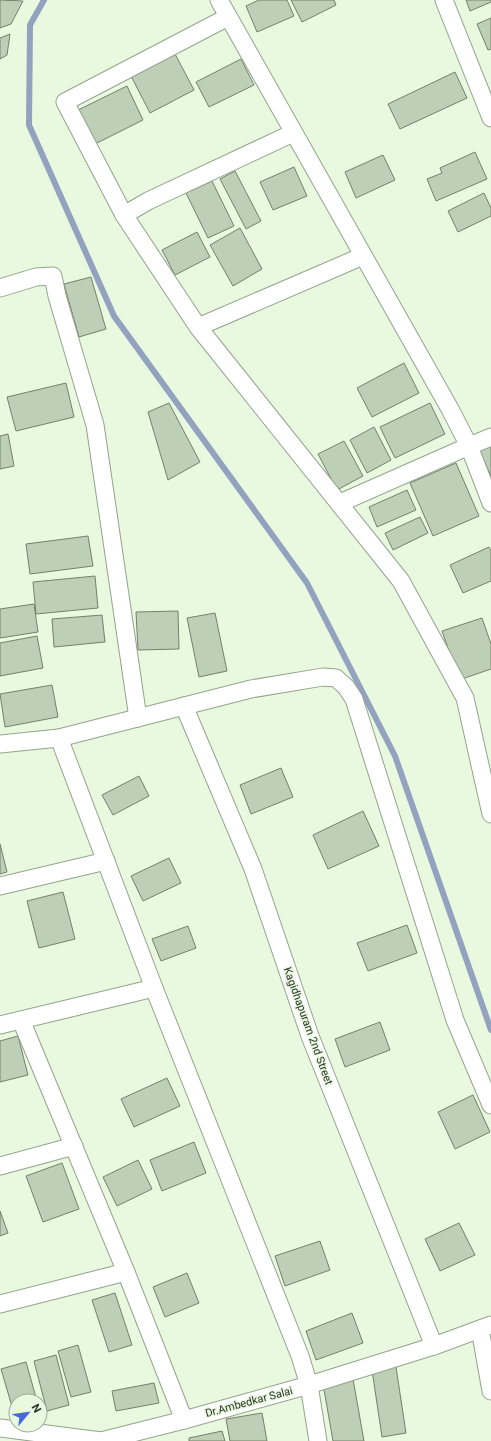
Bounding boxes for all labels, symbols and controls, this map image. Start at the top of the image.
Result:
street label: Kagidhapuram 2nd Street [281,965,336,1087]
street label: Dr.Ambedkar Salai [204,1384,294,1420]
north arrow [8,1393,48,1433]
text: N [29,1402,44,1415]

